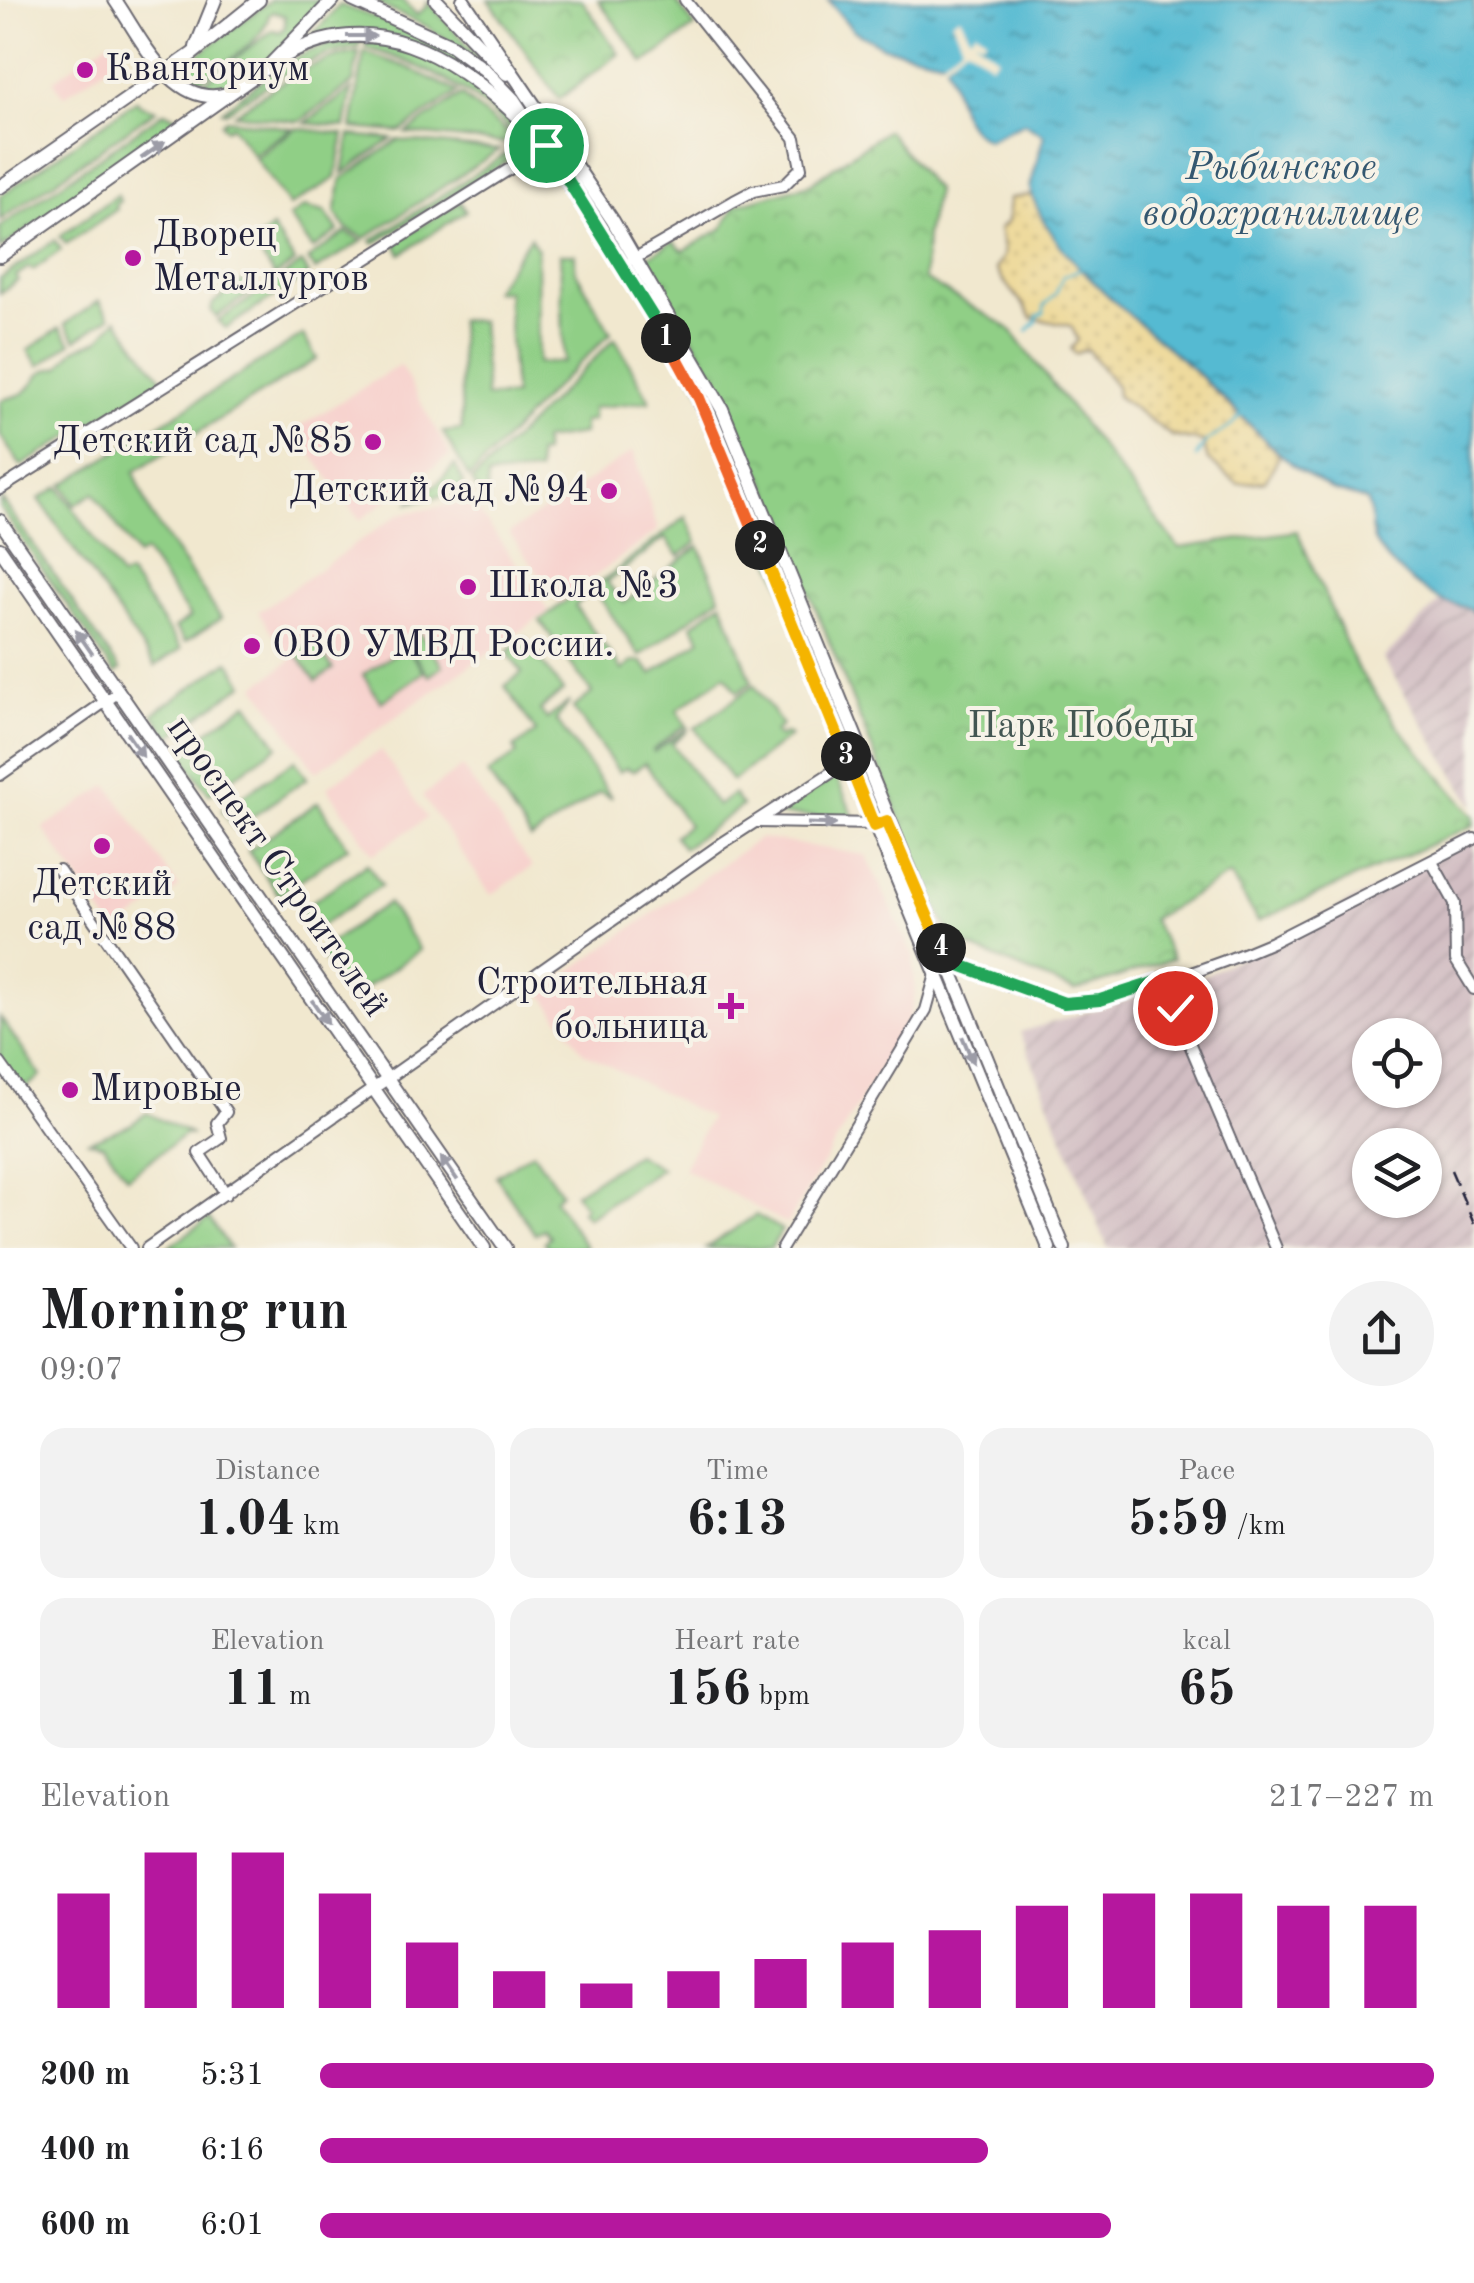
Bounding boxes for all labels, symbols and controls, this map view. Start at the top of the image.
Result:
one-way arrow [346,29,377,45]
place label: Кванториум [105,51,309,89]
marker: Кванториум [74,59,96,81]
pin [504,103,589,188]
icon: arrive [519,118,574,173]
one-way arrow [140,141,166,160]
water label: Рыбинское водохранилище [1142,149,1420,235]
place label: Дворец Металлургов [153,217,369,299]
marker: Дворец Металлургов [122,247,144,269]
pin: 1 [641,313,691,363]
text: 1 [658,324,674,352]
place label: Детский сад №85 [53,423,353,461]
marker: Детский сад №85 [362,431,384,453]
place label: Детский сад №94 [289,472,589,510]
marker: Детский сад №94 [598,480,620,502]
pin: 2 [735,520,785,570]
text: 2 [752,531,768,559]
place label: Школа №3 [488,568,679,606]
marker: Школа №3 [457,576,479,598]
place label: ОВО УМВД России. [272,627,615,665]
one-way arrow [75,629,94,656]
marker: ОВО УМВД России. [241,635,263,657]
park label: Парк Победы [968,708,1194,746]
street label: проспект Строителей [159,710,395,1024]
one-way arrow [125,731,144,758]
pin: 3 [821,731,871,781]
text: 3 [838,742,854,770]
one-way arrow [806,816,838,832]
marker: Детский сад №88 [91,835,113,857]
place label: Детский сад №88 [27,866,177,948]
pin: 4 [916,923,966,973]
text: 4 [933,934,949,962]
place label: Строительная больница [476,965,708,1047]
pin [1133,966,1218,1051]
icon: check [1148,981,1203,1036]
marker: Строительная больница [718,993,744,1019]
one-way arrow [310,998,329,1025]
map controls [1352,1018,1442,1218]
button: locate [1352,1018,1442,1108]
one-way arrow [960,1035,976,1065]
place label: Мировые [90,1071,242,1109]
marker: Мировые [59,1079,81,1101]
button: layers [1352,1128,1442,1218]
one-way arrow [440,1155,459,1181]
button: share [1329,1281,1434,1386]
text: Morning run [40,1286,349,1341]
text: 09:07 [40,1355,123,1387]
text: Distance [215,1458,320,1486]
text: Time [706,1458,768,1486]
text: Pace [1178,1458,1235,1486]
text: 1.04 [195,1496,296,1546]
text: 6:13 [686,1496,787,1546]
text: 5:59 [1128,1496,1229,1546]
text: km [296,1513,340,1541]
text: /km [1229,1513,1286,1541]
text: Elevation [210,1628,324,1656]
text: Heart rate [674,1628,800,1656]
text: kcal [1183,1628,1231,1656]
text: 11 [223,1666,281,1716]
text: 156 [664,1666,751,1716]
text: 65 [1178,1666,1236,1716]
text: m [281,1683,311,1711]
text: bpm [751,1683,810,1711]
text: Elevation [40,1782,170,1814]
text: 217–227 m [1268,1782,1434,1814]
text: 200 m [40,2060,130,2092]
text: 5:31 [200,2060,265,2092]
text: 400 m [40,2135,130,2167]
text: 6:16 [200,2135,265,2167]
text: 600 m [40,2210,130,2242]
text: 6:01 [200,2210,265,2242]

